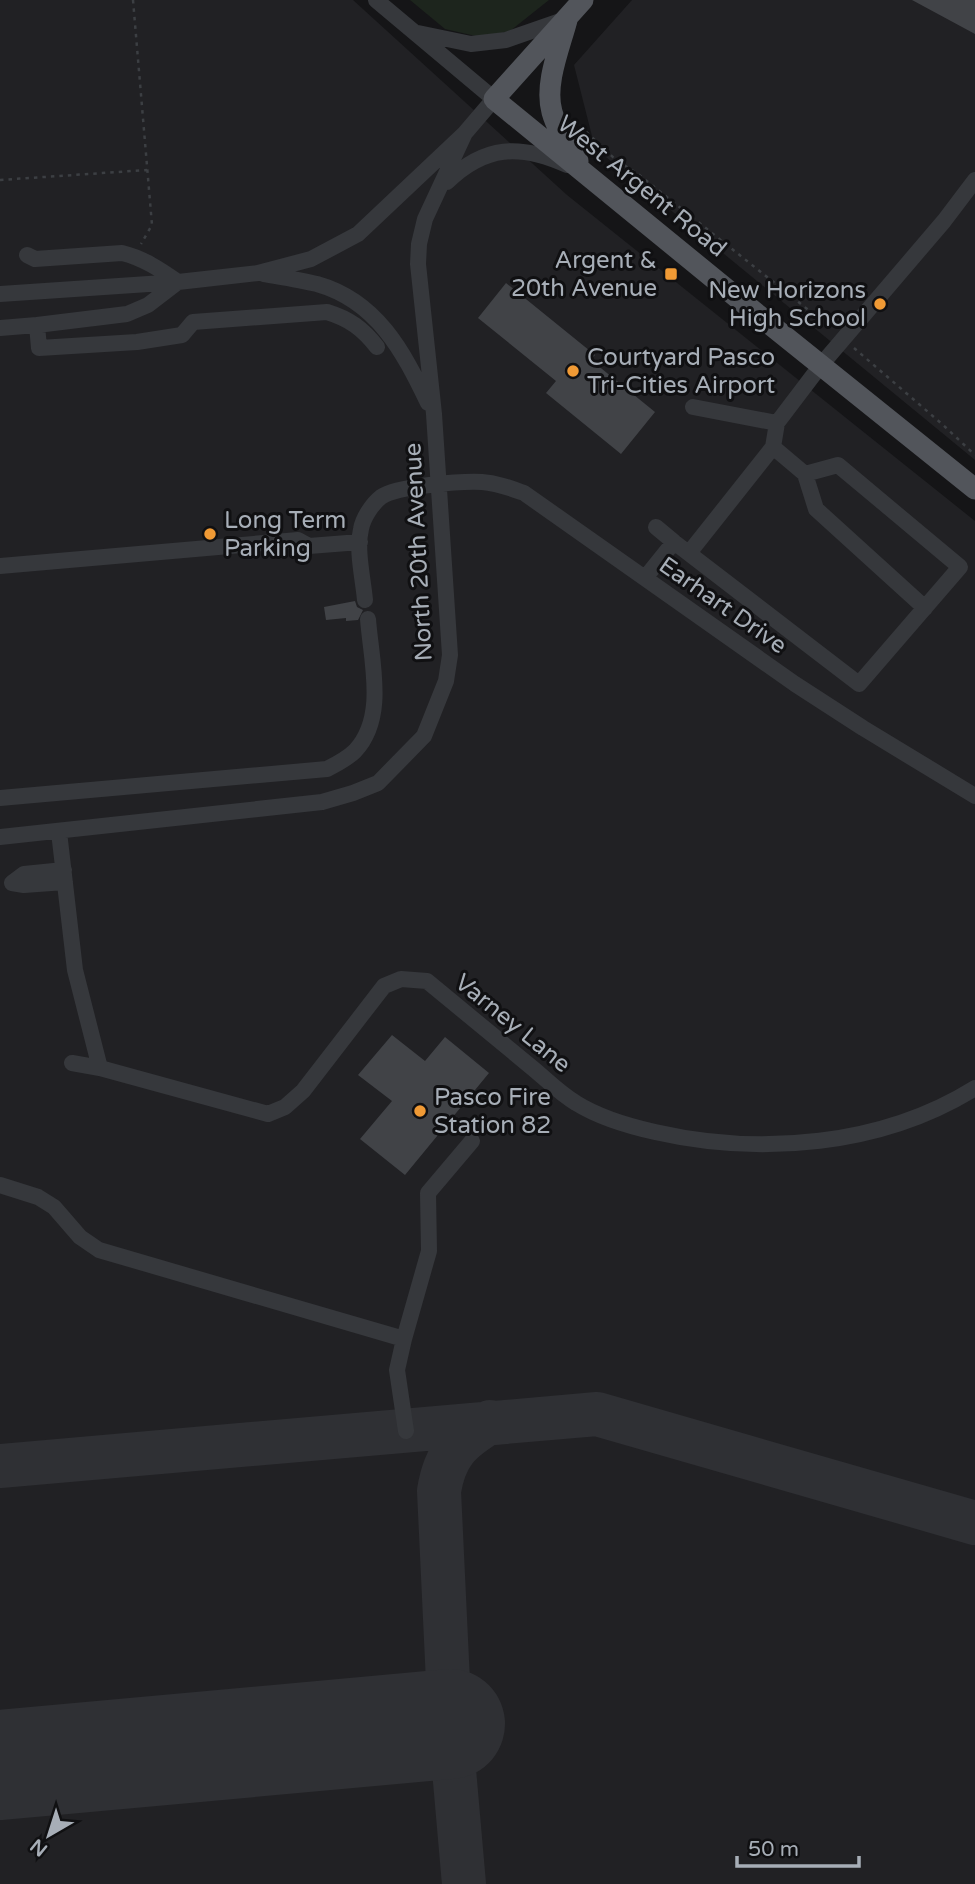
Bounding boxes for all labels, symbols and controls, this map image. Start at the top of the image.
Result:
street label: West Argent Road [551,109,732,263]
place label: Argent & 20th Avenue [511,246,657,303]
marker: Argent & 20th Avenue [663,266,679,282]
place label: New Horizons High School [708,276,866,333]
marker: New Horizons High School [872,296,888,312]
place label: Courtyard Pasco Tri-Cities Airport [587,343,775,400]
marker: Courtyard Pasco Tri-Cities Airport [565,363,581,379]
street label: North 20th Avenue [398,442,439,662]
place label: Long Term Parking [224,506,346,563]
marker: Long Term Parking [202,526,218,542]
street label: Earhart Drive [653,551,792,660]
street label: Varney Lane [449,968,577,1079]
place label: Pasco Fire Station 82 [434,1083,551,1140]
marker: Pasco Fire Station 82 [412,1103,428,1119]
north arrow [14,1800,84,1870]
scale bar [737,1825,860,1869]
text: N [26,1834,52,1861]
text: 50 m [748,1837,799,1862]

